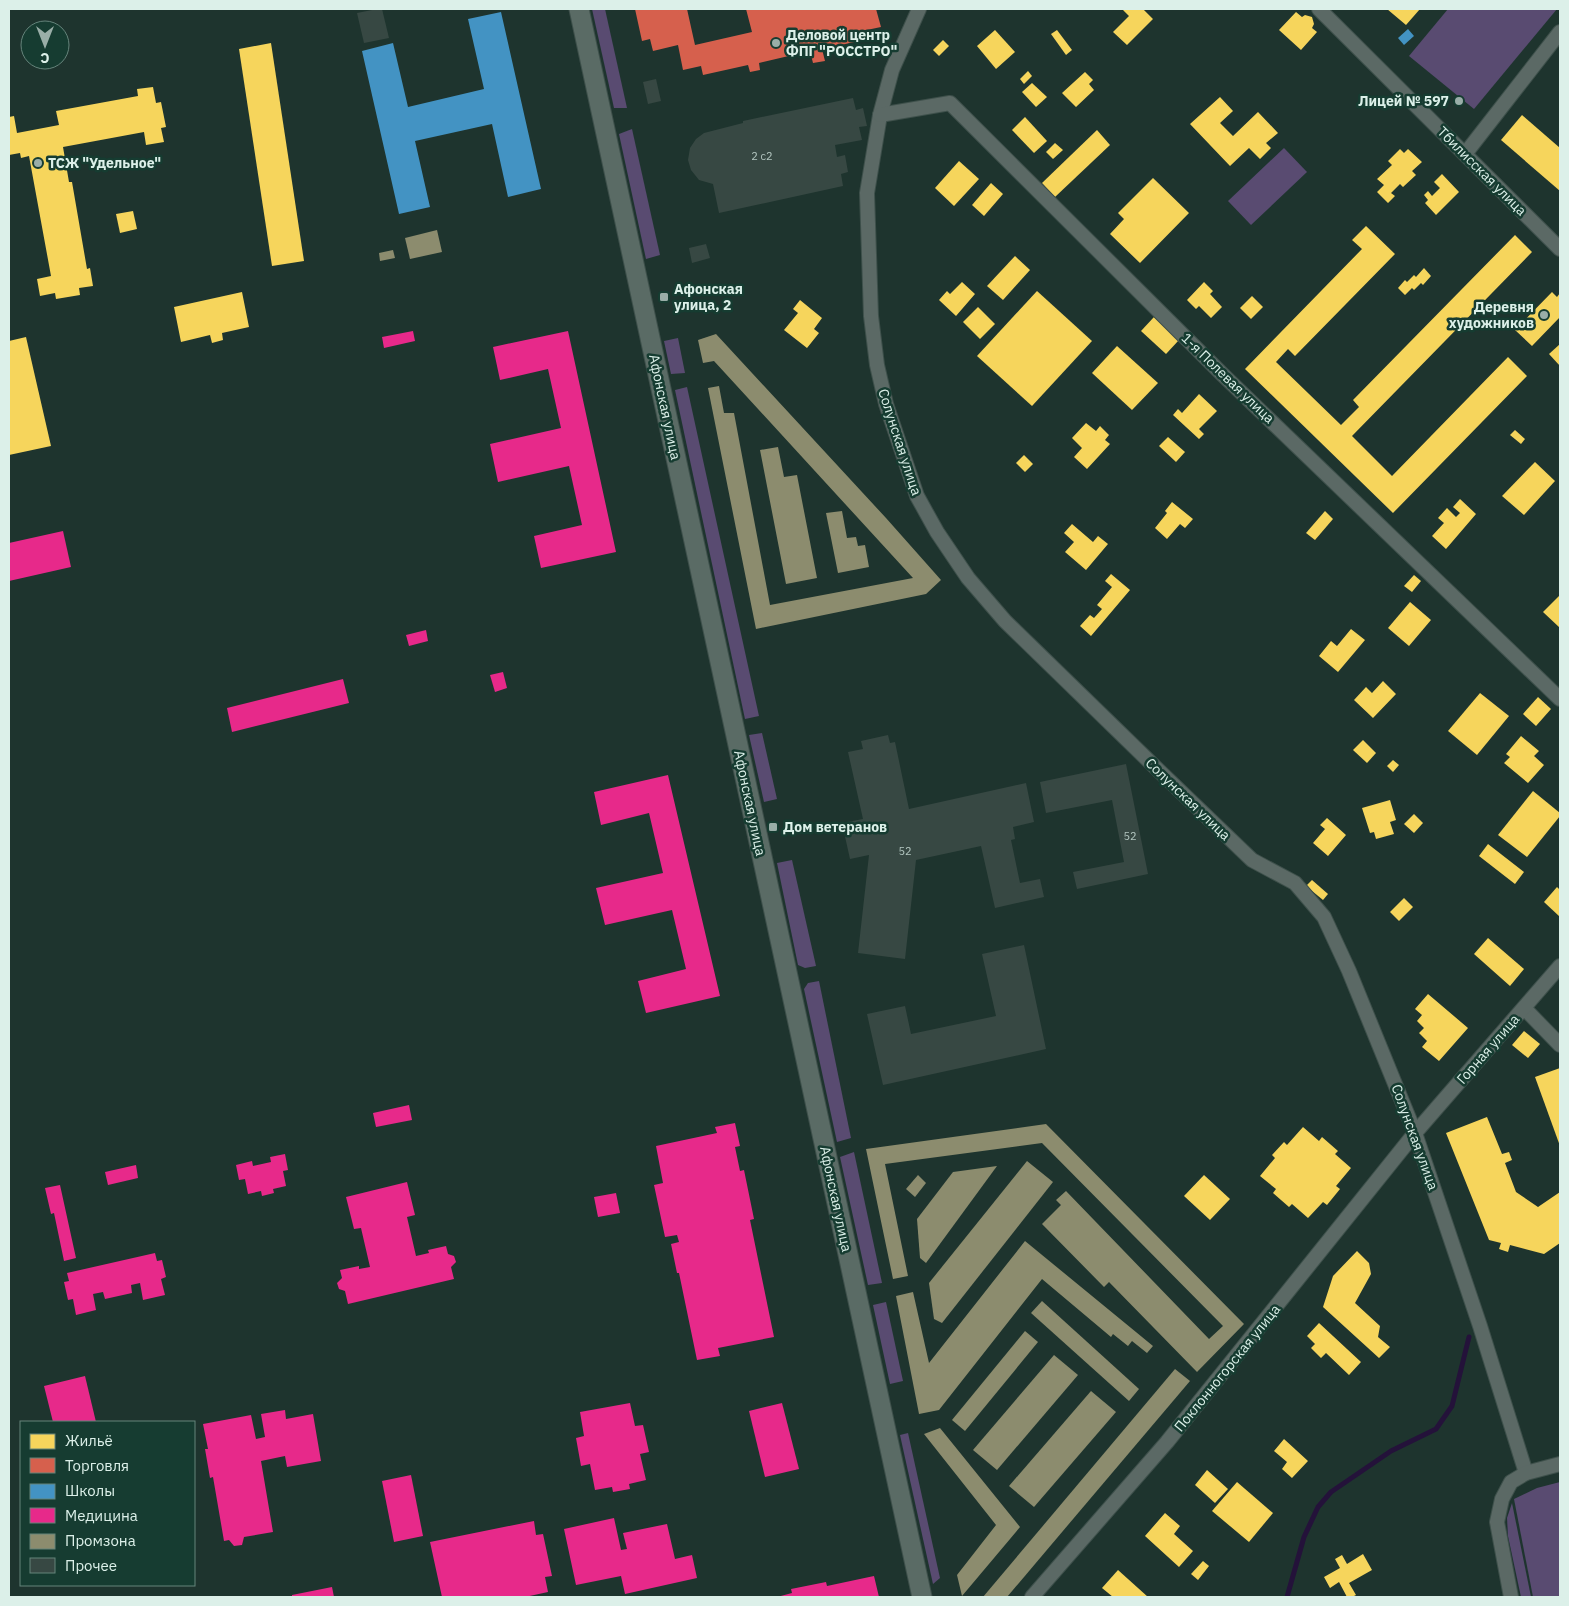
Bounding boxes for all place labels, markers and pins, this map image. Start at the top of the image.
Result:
place label: Деловой центр ФПГ "РОССТРО" [786,26,897,60]
marker: Деловой центр ФПГ "РОССТРО" [770,37,782,49]
place label: Лицей № 597 [1358,92,1449,110]
marker: Лицей № 597 [1453,95,1465,107]
place label: ТСЖ "Удельное" [48,154,161,172]
marker: ТСЖ "Удельное" [32,157,44,169]
place label: Афонская улица, 2 [674,280,743,314]
marker: Афонская улица, 2 [658,291,670,303]
place label: Деревня художников [1449,298,1534,332]
marker: Деревня художников [1538,309,1550,321]
place label: Дом ветеранов [783,818,887,836]
marker: Дом ветеранов [767,821,779,833]

